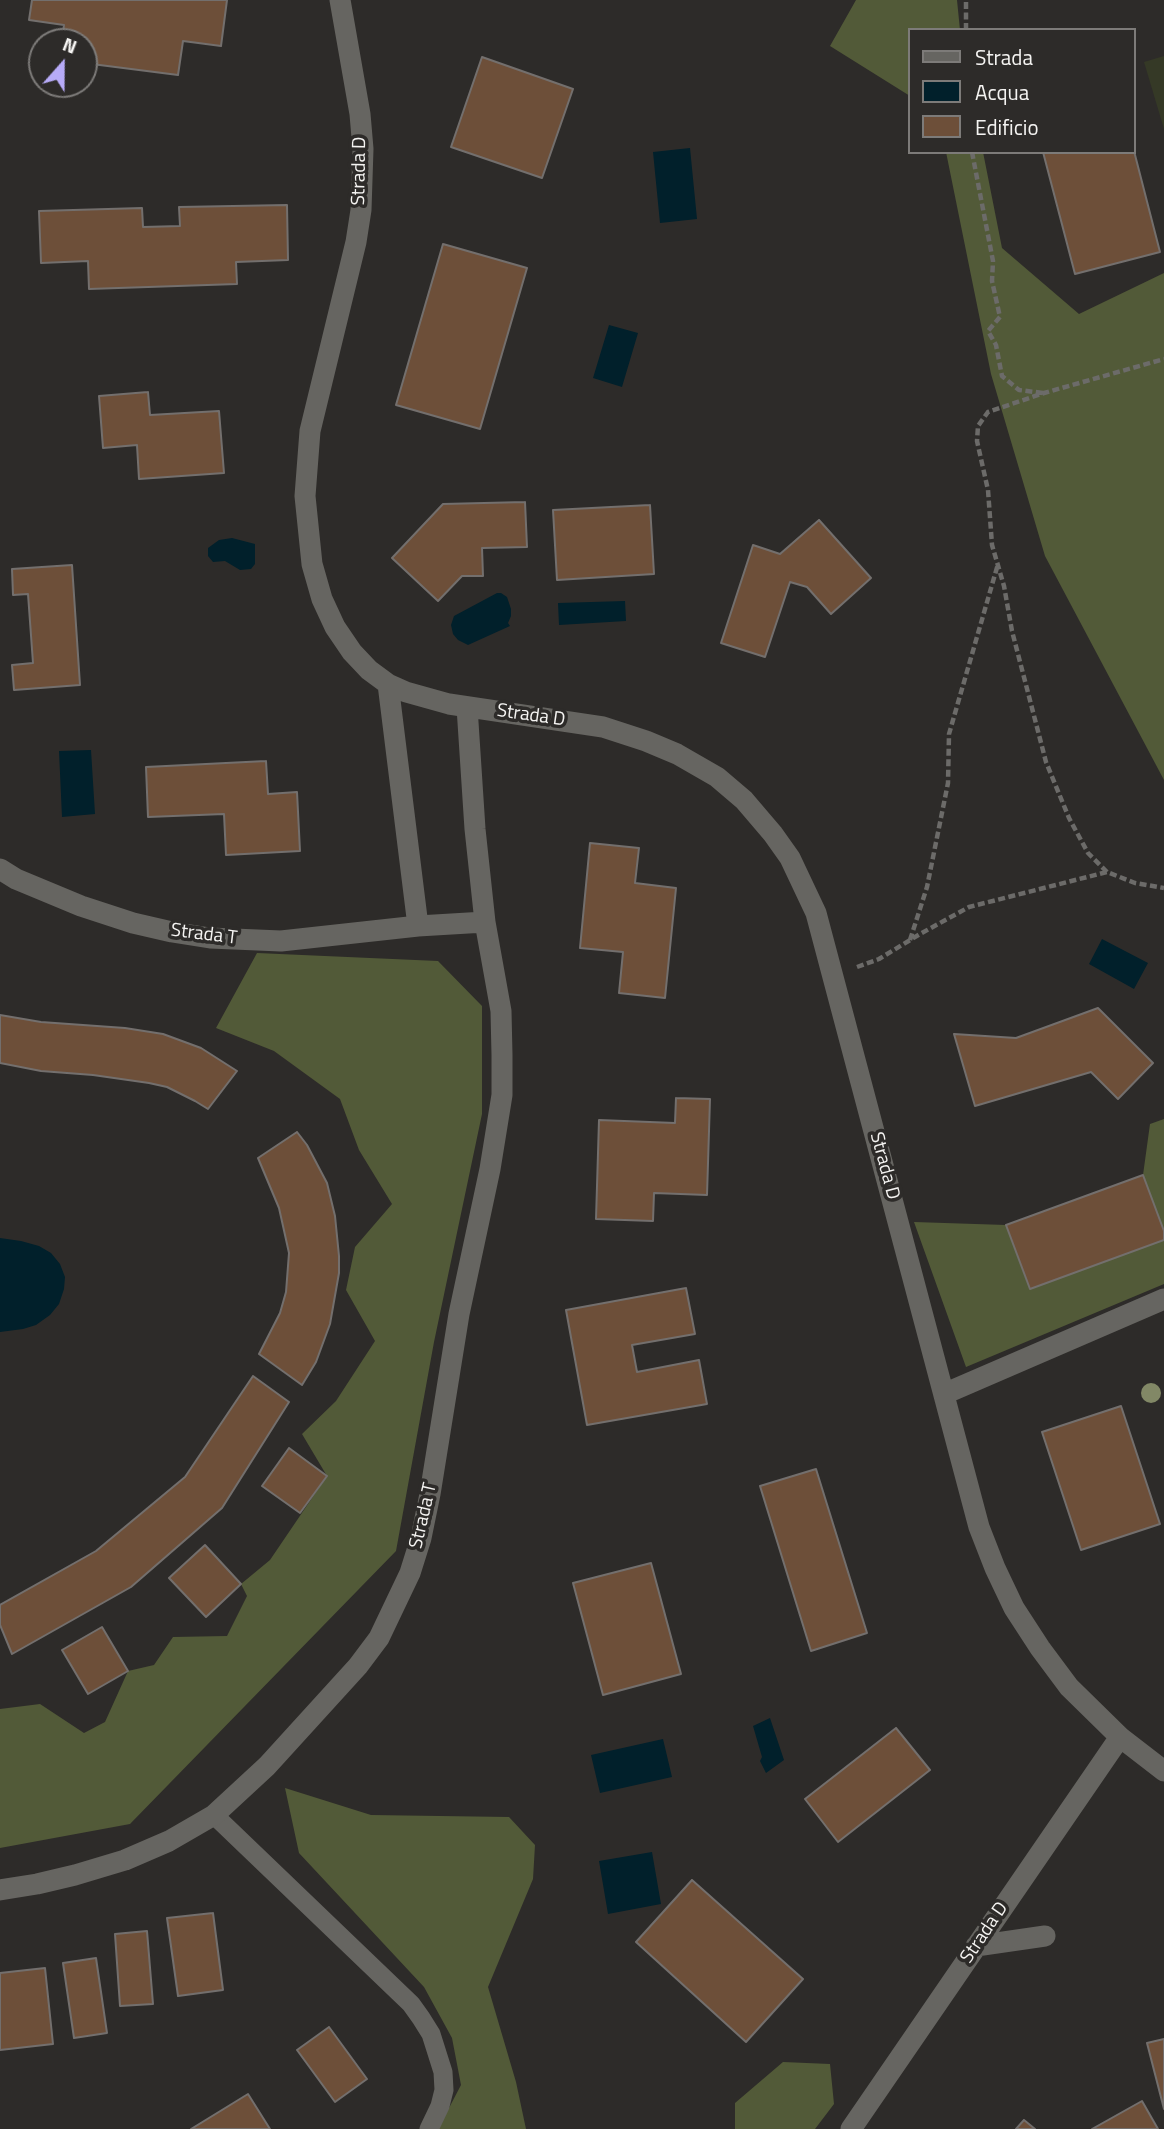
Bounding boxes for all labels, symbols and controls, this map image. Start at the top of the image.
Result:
north arrow [28,28,98,98]
legend [908,28,1136,154]
text: N [59,29,81,61]
text: Strada [975,41,1033,73]
text: Acqua [975,76,1029,108]
text: Edificio [975,111,1039,143]
street label: Strada D [348,136,372,206]
street label: Strada D [495,700,567,732]
street label: Strada T [170,920,238,950]
street label: Strada D [864,1130,904,1202]
street label: Strada T [405,1481,443,1551]
street label: Strada D [956,1898,1014,1968]

